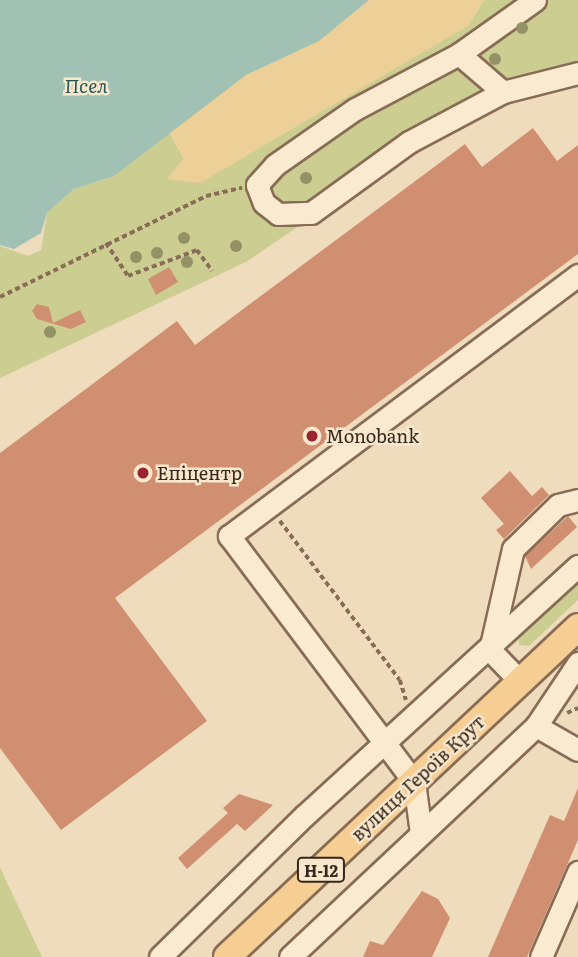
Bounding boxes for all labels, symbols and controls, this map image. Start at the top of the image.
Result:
water label: Псел [65,75,107,97]
place label: Monobank [326,425,419,447]
marker: Monobank [304,428,320,444]
place label: Епіцентр [157,462,242,484]
marker: Епіцентр [135,465,151,481]
street label: вулиця Героїв Крут [347,711,489,845]
road number: Н-12 [296,858,346,883]

